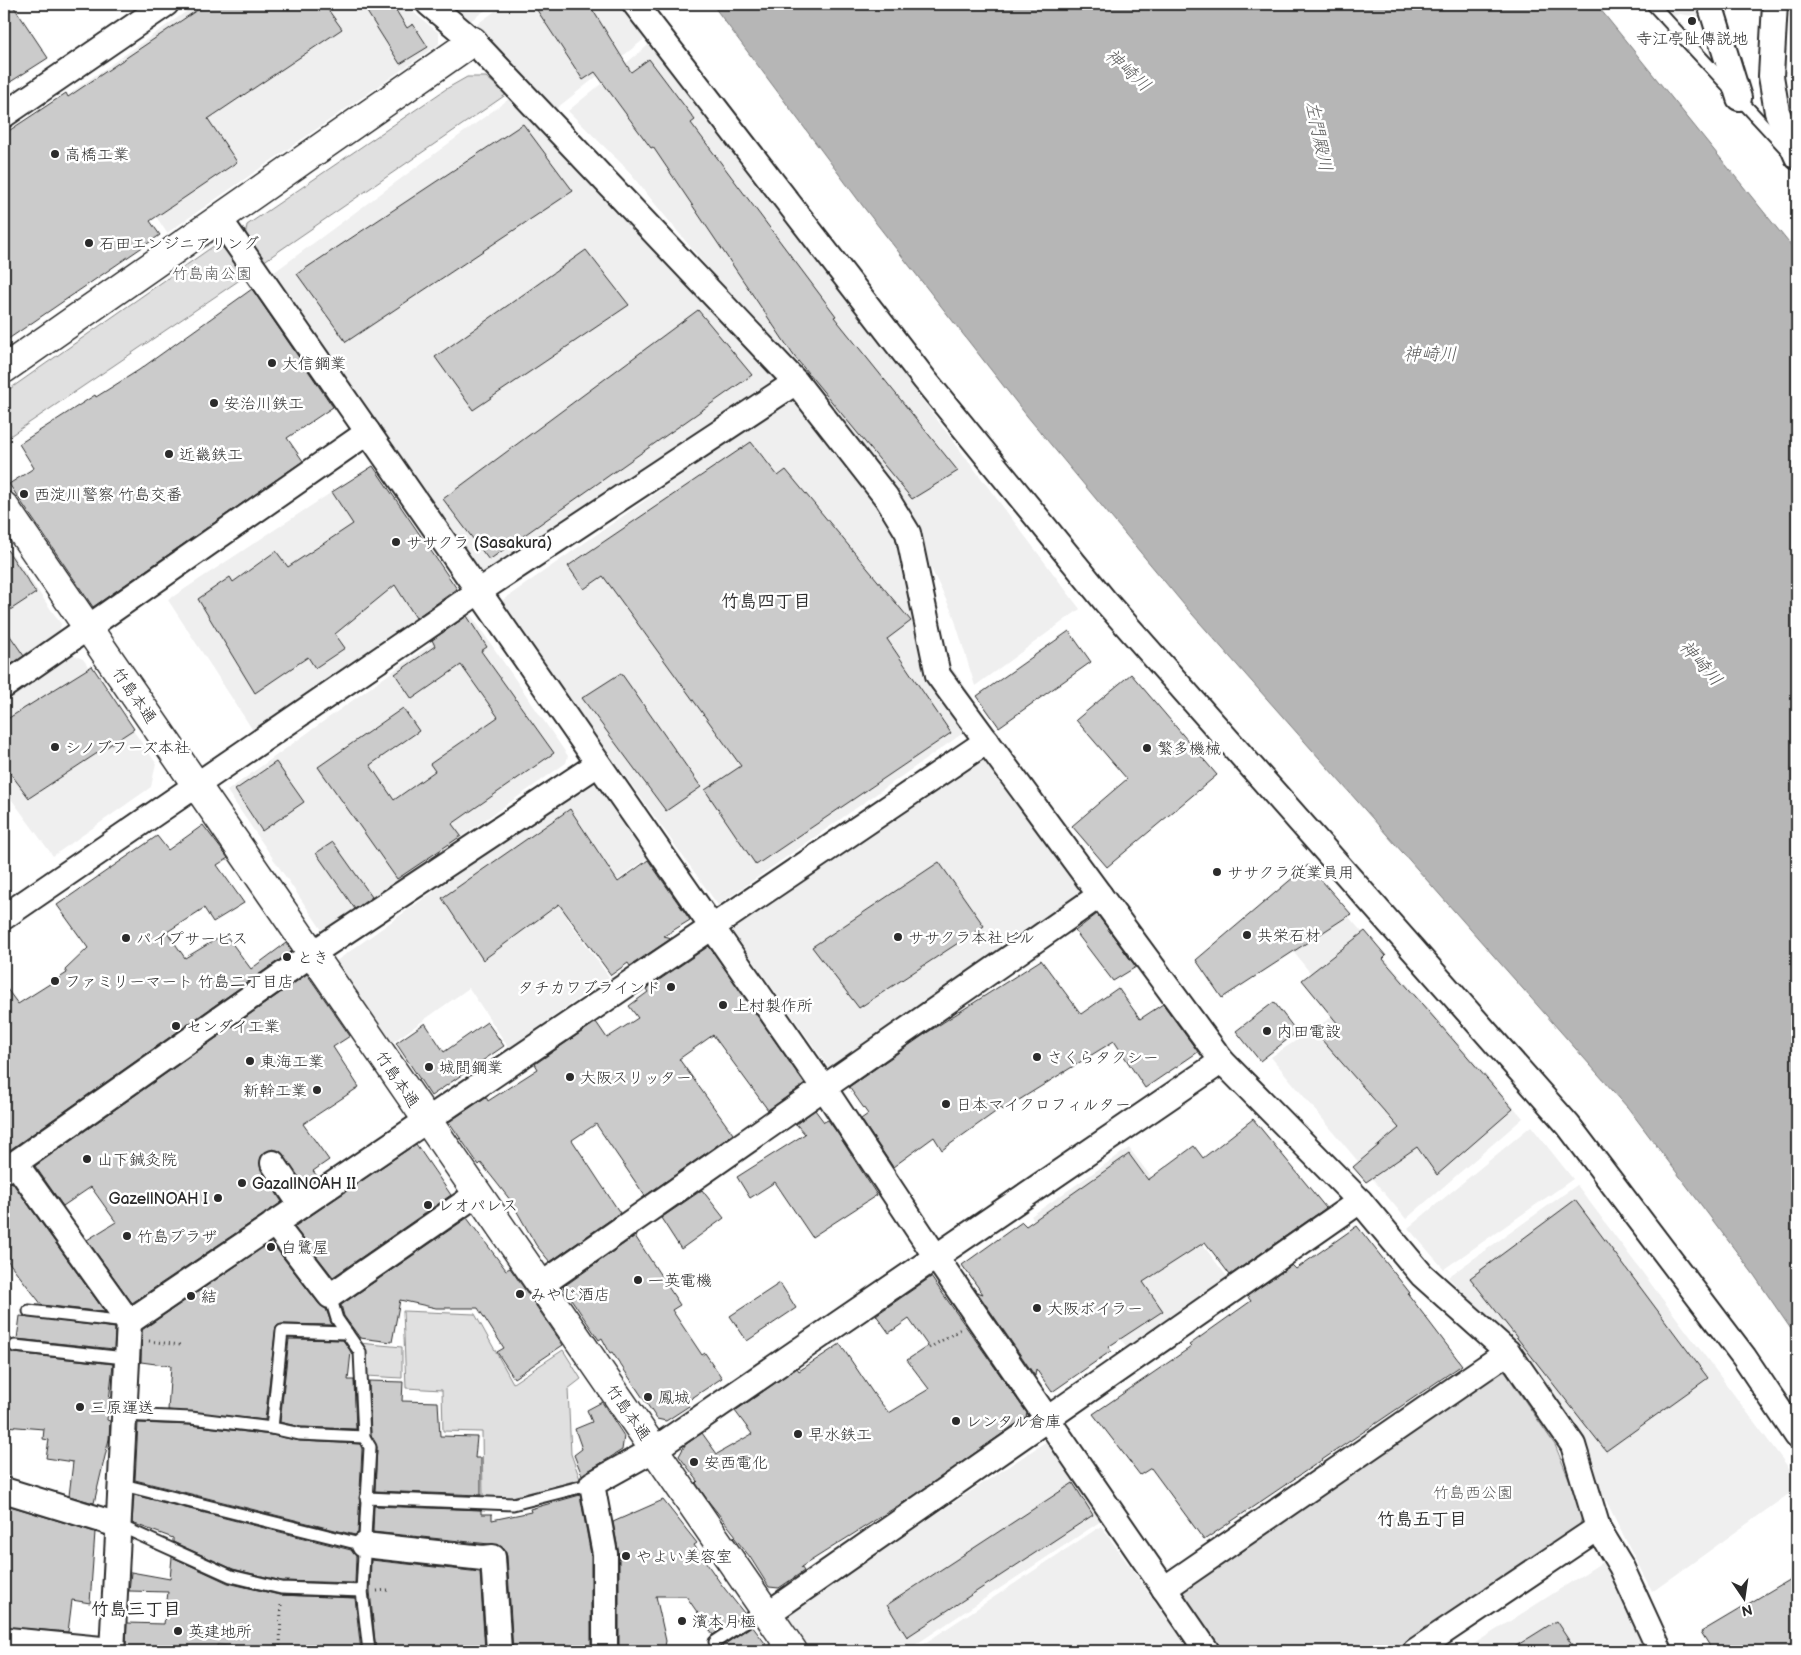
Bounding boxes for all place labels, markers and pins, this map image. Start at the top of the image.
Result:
marker: 寺江亭阯傳説地 [1686,15,1698,27]
place label: 寺江亭阯傳説地 [1636,30,1748,49]
place label: 高橋工業 [65,146,129,165]
marker: 高橋工業 [49,148,61,160]
place label: 石田エンジニアリング [99,235,259,254]
marker: 石田エンジニアリング [83,237,95,249]
place label: 大信鋼業 [282,355,346,374]
marker: 大信鋼業 [266,357,278,369]
place label: 安治川鉄工 [224,395,304,414]
marker: 安治川鉄工 [208,397,220,409]
place label: 近畿鉄工 [179,446,243,465]
marker: 近畿鉄工 [163,448,175,460]
place label: 西淀川警察 竹島交番 [34,486,182,505]
marker: 西淀川警察 竹島交番 [18,488,30,500]
place label: ササクラ (Sasakura) [406,534,552,553]
marker: ササクラ (Sasakura) [390,536,402,548]
place label: シノブフーズ本社 [65,739,190,758]
place label: 繁多機械 [1157,740,1221,759]
marker: シノブフーズ本社 [49,741,61,753]
marker: 繁多機械 [1141,742,1153,754]
place label: ササクラ従業員用 [1227,864,1354,883]
marker: ササクラ従業員用 [1211,866,1223,878]
place label: 共栄石材 [1257,927,1321,946]
place label: ササクラ本社ビル [908,929,1035,948]
marker: 共栄石材 [1241,929,1253,941]
place label: パイプサービス [136,930,248,949]
marker: ササクラ本社ビル [892,931,904,943]
marker: パイプサービス [120,932,132,944]
place label: とき [297,949,329,968]
marker: とき [281,951,293,963]
place label: ファミリーマート 竹島二丁目店 [65,973,294,992]
marker: ファミリーマート 竹島二丁目店 [49,975,61,987]
place label: タチカワブラインド [518,979,661,998]
marker: タチカワブラインド [665,981,677,993]
place label: 上村製作所 [733,997,813,1016]
marker: 上村製作所 [717,999,729,1011]
place label: センダイ工業 [186,1018,280,1037]
marker: センダイ工業 [170,1020,182,1032]
place label: 内田電設 [1277,1023,1341,1042]
marker: 内田電設 [1261,1025,1273,1037]
place label: さくらタクシー [1047,1049,1159,1068]
marker: さくらタクシー [1031,1051,1043,1063]
place label: 東海工業 [260,1053,324,1072]
marker: 東海工業 [244,1055,256,1067]
place label: 城間鋼業 [439,1059,503,1078]
marker: 城間鋼業 [423,1061,435,1073]
place label: 大阪スリッター [580,1069,692,1088]
marker: 大阪スリッター [564,1071,576,1083]
place label: 新幹工業 [243,1082,307,1101]
marker: 新幹工業 [311,1084,323,1096]
place label: 日本マイクロフィルター [956,1096,1131,1115]
marker: 日本マイクロフィルター [940,1098,952,1110]
place label: 山下鍼灸院 [97,1151,177,1170]
marker: 山下鍼灸院 [81,1153,93,1165]
place label: GazallNOAH II [252,1175,356,1194]
marker: GazallNOAH II [236,1177,248,1189]
place label: GazellNOAH I [108,1190,208,1209]
marker: GazellNOAH I [212,1192,224,1204]
place label: レオパレス [438,1197,518,1216]
marker: レオパレス [422,1199,434,1211]
place label: 竹島プラザ [137,1228,217,1247]
marker: 竹島プラザ [121,1230,133,1242]
place label: 白鷺屋 [281,1239,329,1258]
marker: 白鷺屋 [265,1241,277,1253]
place label: 一英電機 [648,1272,712,1291]
marker: 一英電機 [632,1274,644,1286]
place label: みやじ酒店 [530,1286,610,1305]
place label: 結 [201,1288,217,1307]
marker: みやじ酒店 [514,1288,526,1300]
marker: 結 [185,1290,197,1302]
place label: 大阪ボイラー [1047,1300,1143,1319]
marker: 大阪ボイラー [1031,1302,1043,1314]
place label: 鳳城 [658,1389,690,1408]
marker: 鳳城 [642,1391,654,1403]
place label: 三原運送 [90,1399,154,1418]
marker: 三原運送 [74,1401,86,1413]
place label: レンタル倉庫 [966,1413,1061,1432]
marker: レンタル倉庫 [950,1415,962,1427]
place label: 早水鉄工 [808,1426,872,1445]
marker: 早水鉄工 [792,1428,804,1440]
place label: 安西電化 [704,1454,768,1473]
marker: 安西電化 [688,1456,700,1468]
place label: やよい美容室 [636,1548,732,1567]
marker: やよい美容室 [620,1550,632,1562]
place label: 濱本月極 [692,1613,756,1632]
marker: 濱本月極 [676,1615,688,1627]
place label: 英建地所 [188,1623,252,1642]
marker: 英建地所 [172,1625,184,1637]

